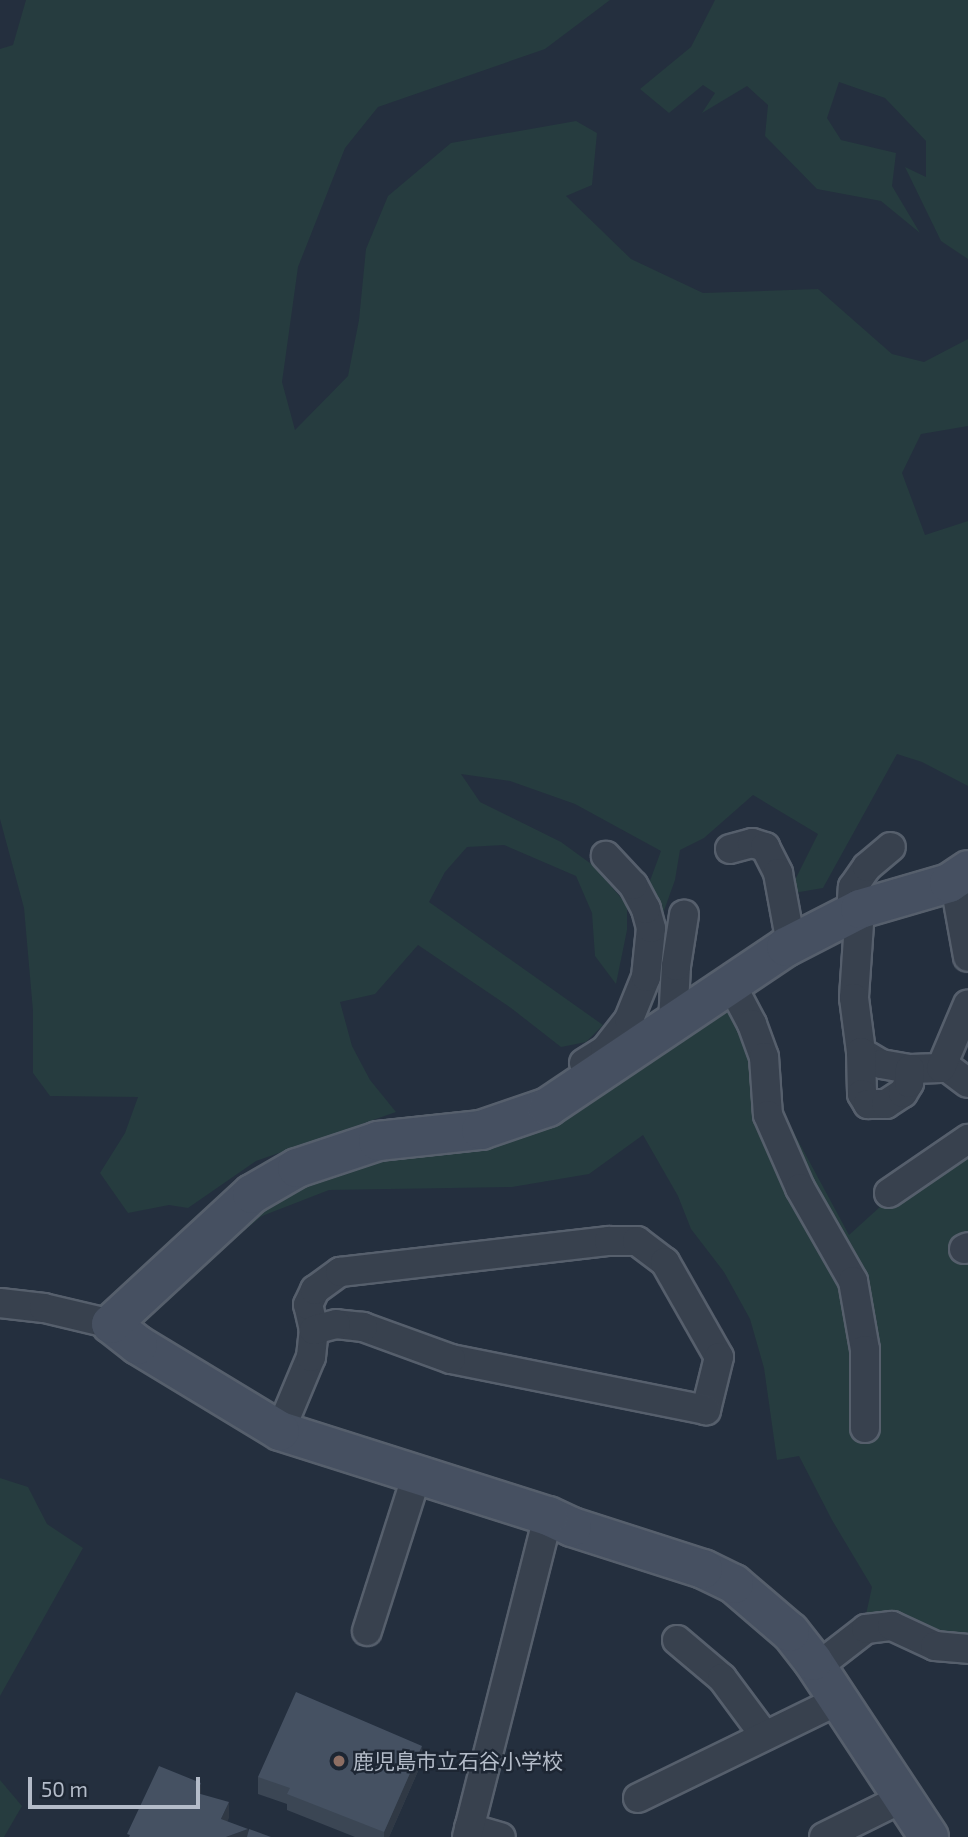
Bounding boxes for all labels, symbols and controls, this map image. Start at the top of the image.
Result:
place label: 鹿児島市立石谷小学校 [353,1748,563,1774]
marker: 鹿児島市立石谷小学校 [331,1753,347,1769]
scale bar [32,1764,203,1808]
text: 50 m [41,1776,88,1801]

